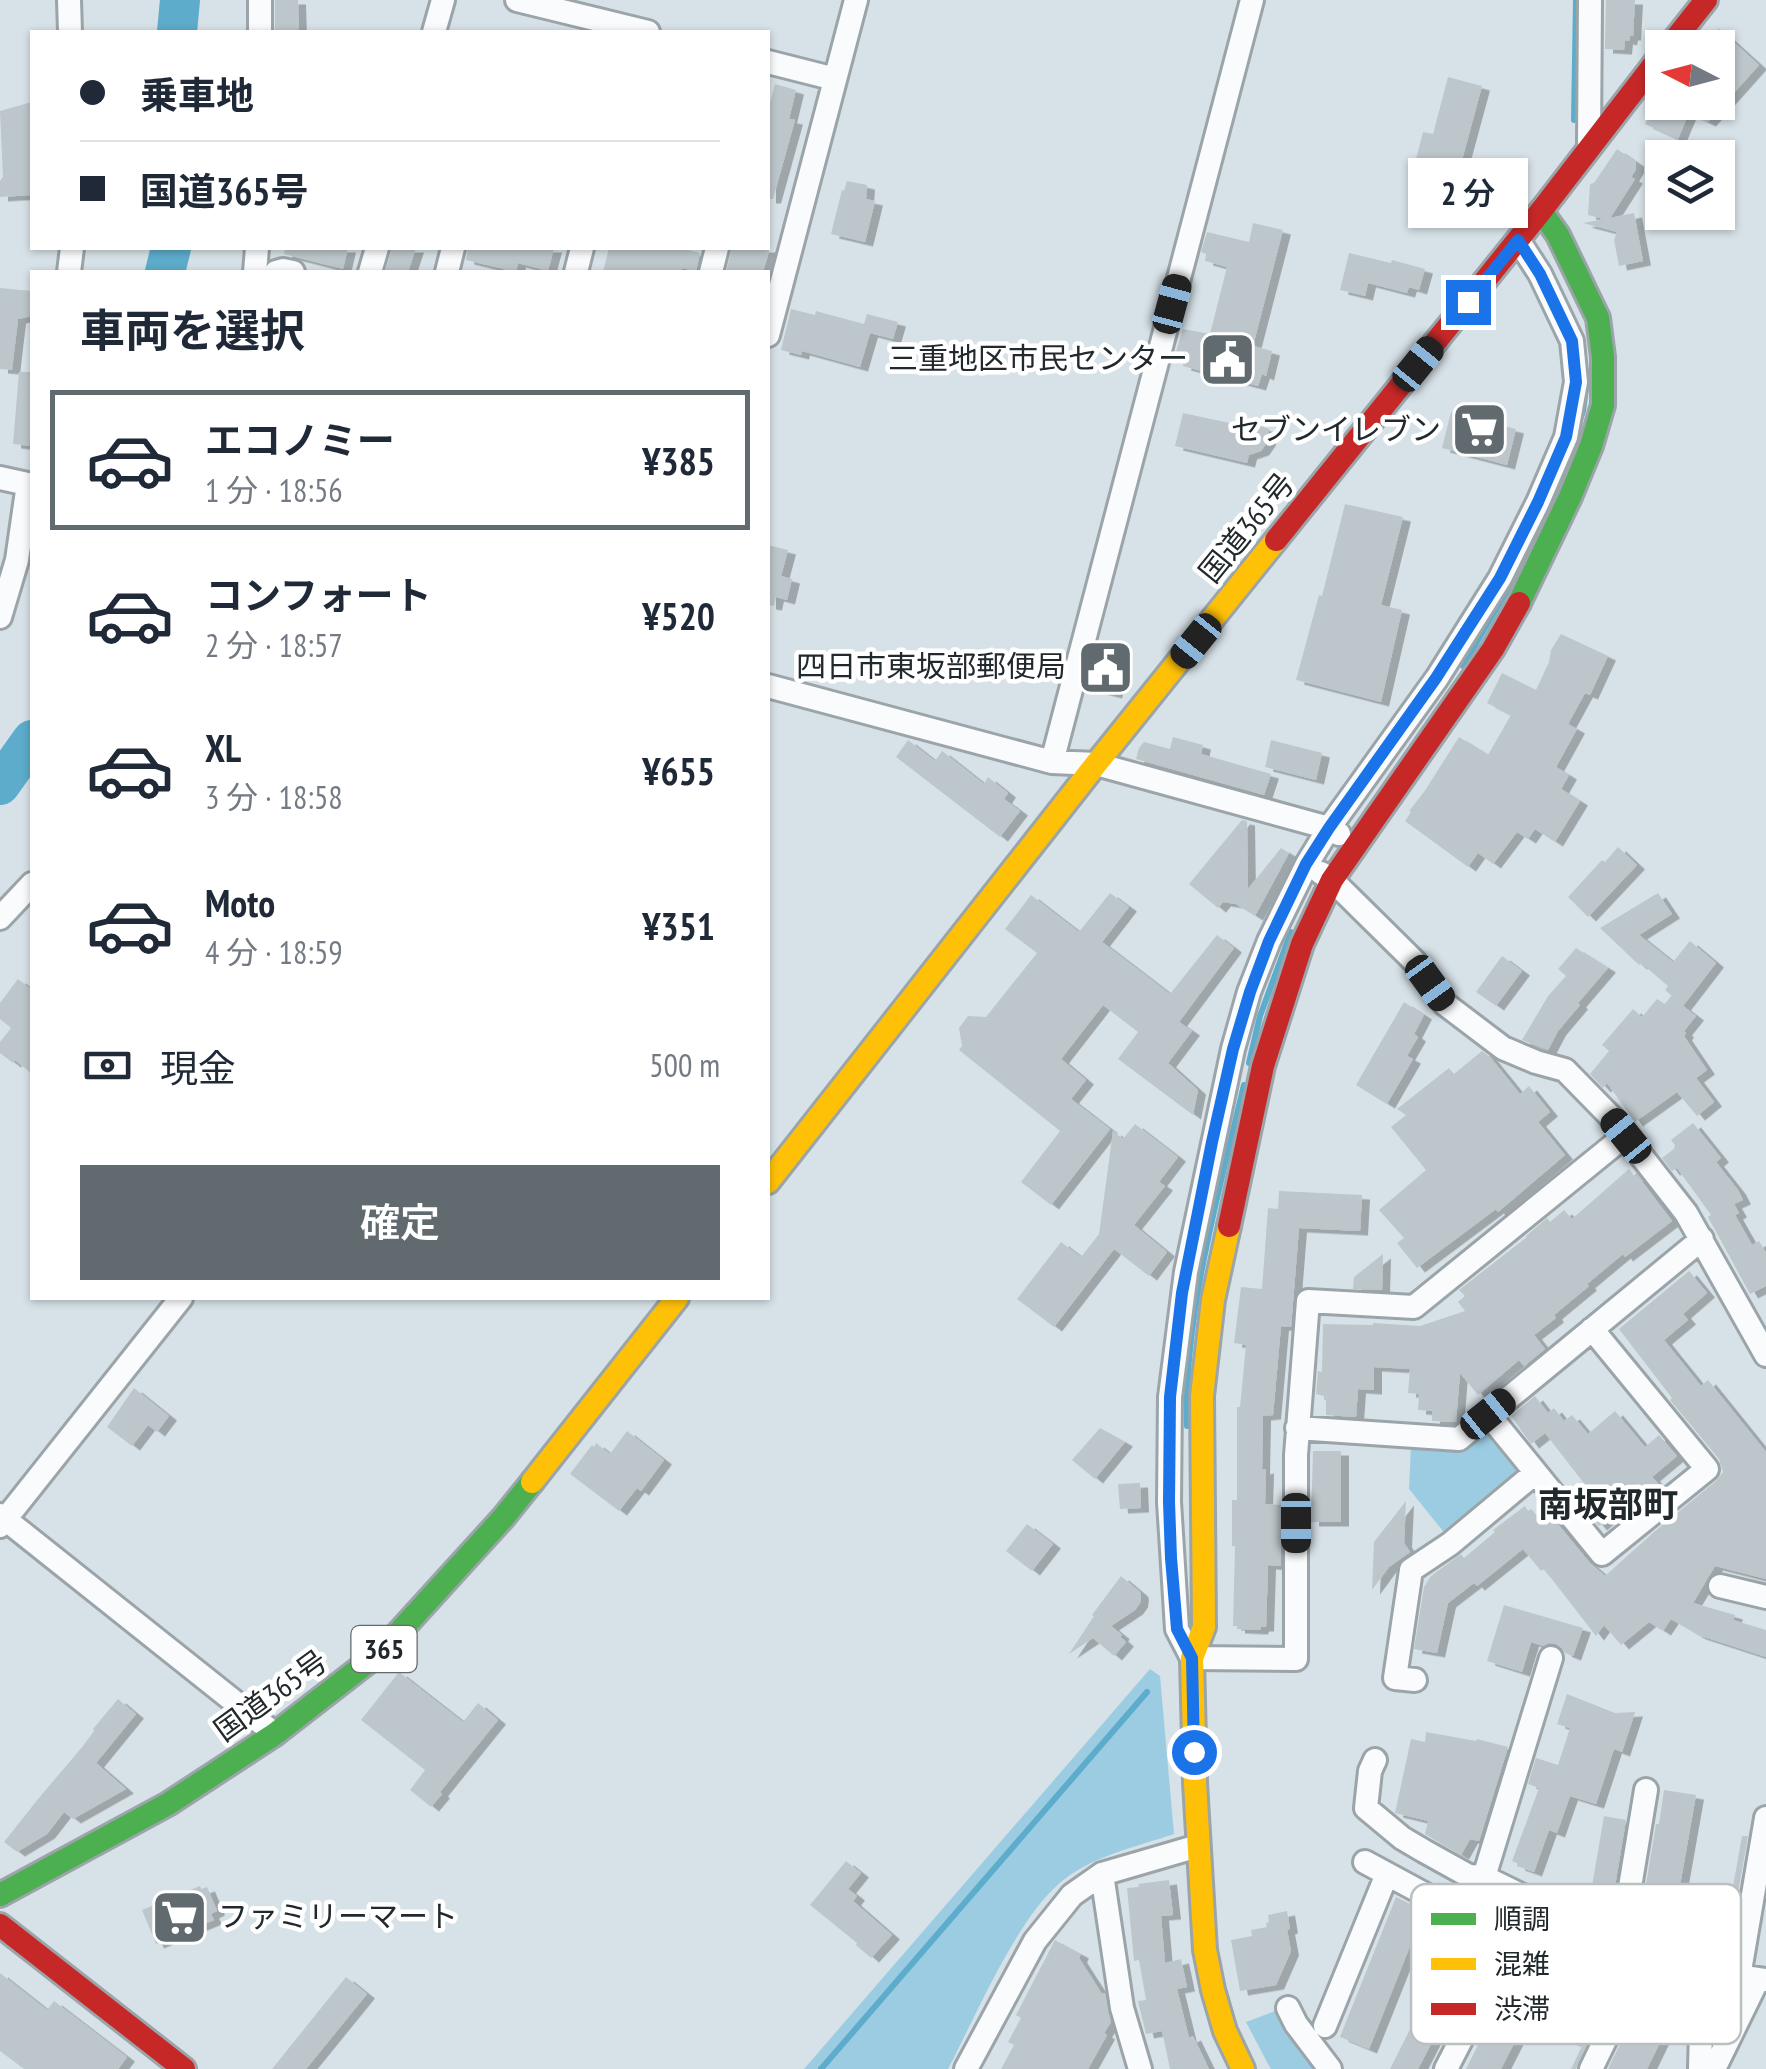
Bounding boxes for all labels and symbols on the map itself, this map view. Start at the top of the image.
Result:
north arrow [1645,30,1735,120]
callout: 2 分 [1408,157,1528,227]
car [1150,271,1194,337]
route end [1446,280,1491,325]
public building icon: 三重地区市民センター [1197,329,1257,389]
car [1387,331,1449,397]
place label: 三重地区市民センター [888,338,1188,377]
supermarket icon: セブンイレブン [1450,400,1510,460]
place label: セブンイレブン [1231,409,1441,448]
street label: 国道365号 [1190,464,1302,590]
car [1165,608,1227,674]
public building icon: 四日市東坂部郵便局 [1075,637,1135,697]
place label: 四日市東坂部郵便局 [796,646,1066,685]
car [1400,950,1460,1016]
car [1595,1103,1657,1169]
car [1455,1383,1521,1445]
district label: 南坂部町 [1538,1481,1678,1527]
car [1281,1493,1311,1553]
road number: 365 [352,1626,416,1672]
street label: 国道365号 [206,1641,334,1749]
route start [1172,1730,1217,1775]
legend [1411,1884,1741,2044]
supermarket icon: ファミリーマート [149,1887,209,1947]
place label: ファミリーマート [218,1896,458,1935]
text: 順調 [1494,1900,1550,1937]
text: 混雑 [1494,1945,1550,1982]
text: 渋滞 [1494,1990,1550,2027]

